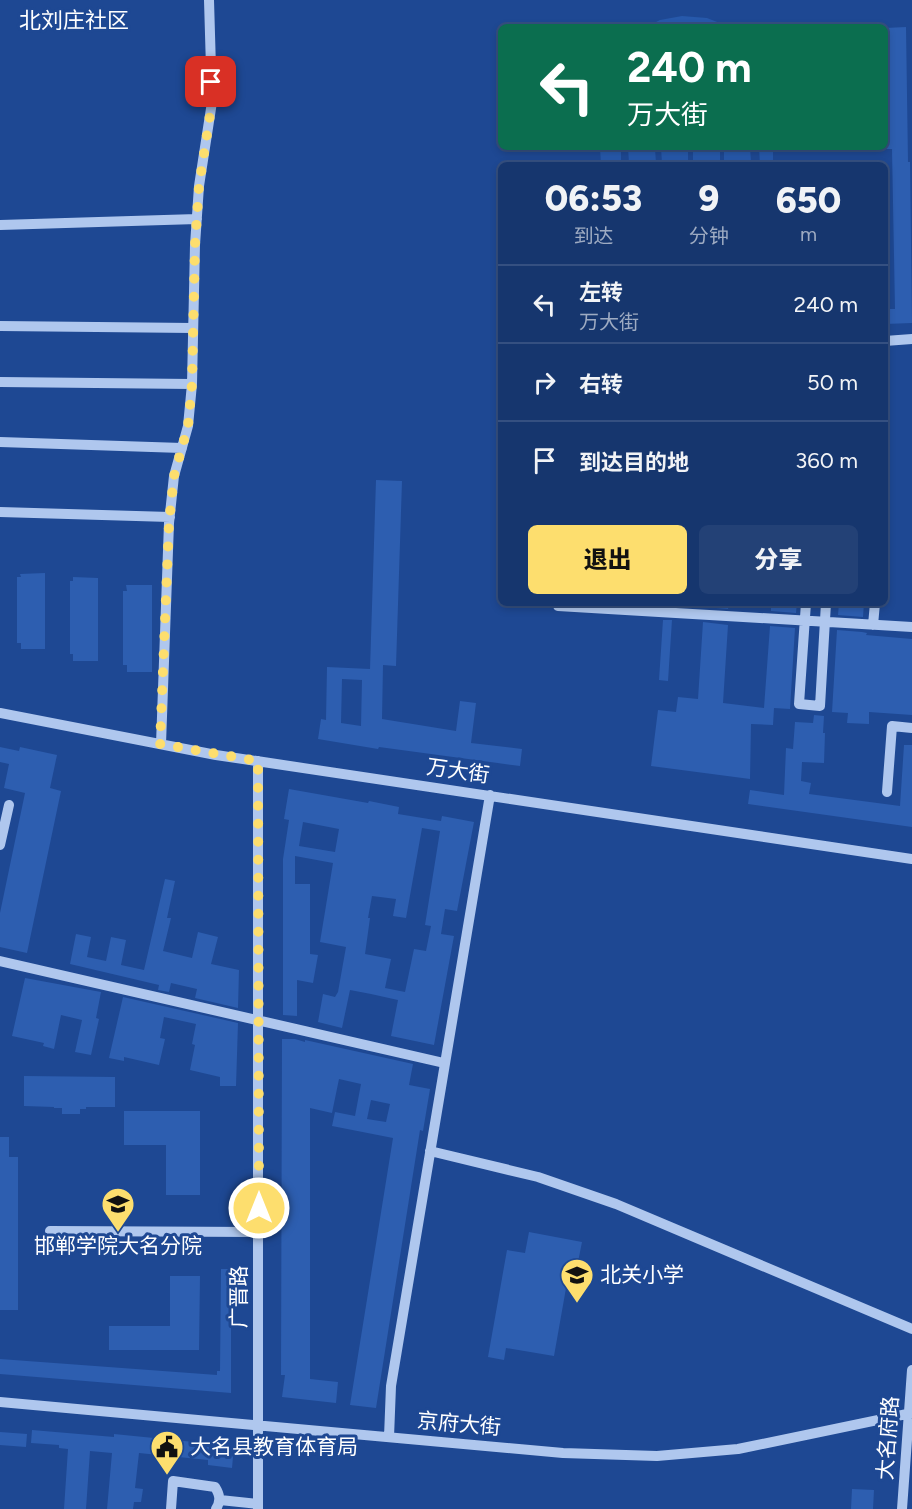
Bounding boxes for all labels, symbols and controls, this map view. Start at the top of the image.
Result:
district label: 北刘庄社区 [19,7,129,34]
text: 240 m [627,42,752,93]
icon: left [528,48,606,126]
pin [185,56,236,107]
icon: arrive [194,65,227,98]
text: 万大街 [627,98,708,131]
text: 06:53 [545,177,642,220]
text: 9 [698,177,719,220]
text: 650 [776,179,841,222]
text: m [800,222,817,246]
text: 到达 [573,224,613,248]
text: 分钟 [689,224,729,248]
text: 左转 [579,279,623,306]
icon: left [528,288,561,321]
text: 240 m [794,291,858,318]
text: 万大街 [579,310,639,334]
icon: right [528,366,561,399]
text: 50 m [807,369,858,396]
text: 右转 [579,371,623,398]
icon: arrive [528,444,561,477]
text: 360 m [795,447,858,474]
text: 到达目的地 [579,449,689,476]
button: 退出 [528,525,687,594]
button: 分享 [699,525,858,594]
street label: 万大街 [425,754,491,787]
position arrow [227,1176,291,1240]
school or university icon: 邯郸学院大名分院 [100,1186,136,1233]
place label: 邯郸学院大名分院 [34,1233,202,1258]
school or university icon: 北关小学 [559,1257,595,1304]
place label: 北关小学 [600,1262,684,1287]
street label: 广晋路 [226,1266,251,1329]
street label: 大名府路 [872,1395,903,1481]
street label: 京府大街 [416,1407,502,1440]
public building icon: 大名县教育体育局 [149,1429,185,1476]
place label: 大名县教育体育局 [190,1434,358,1459]

